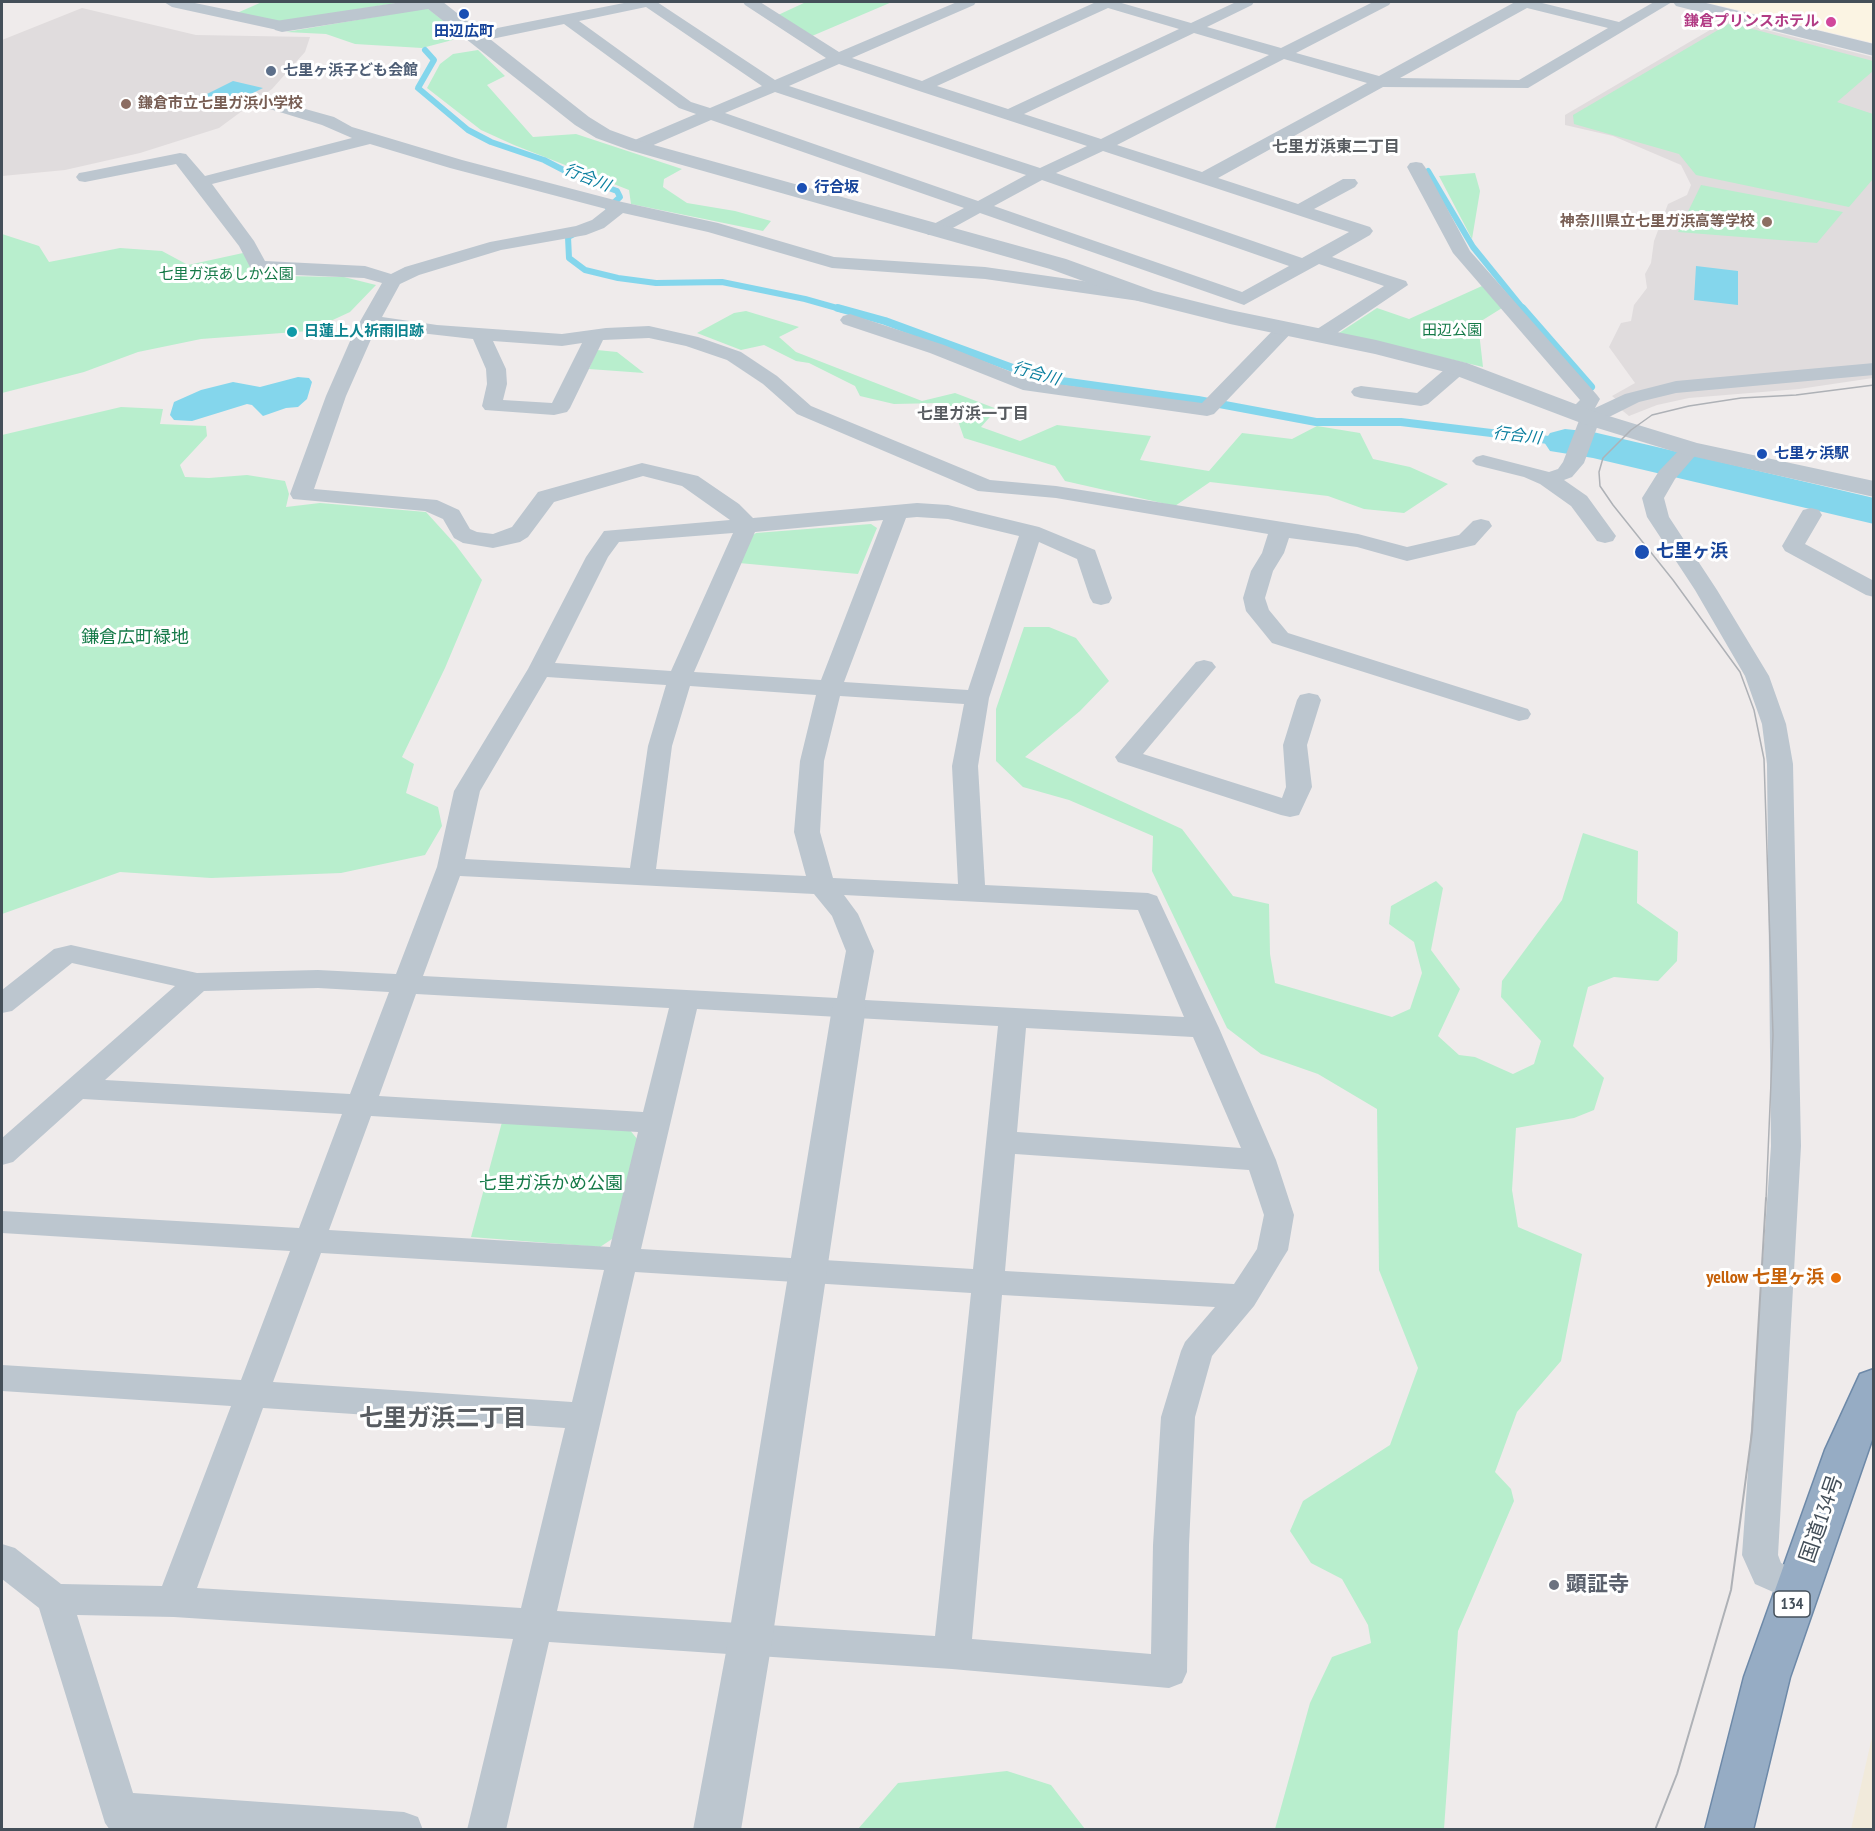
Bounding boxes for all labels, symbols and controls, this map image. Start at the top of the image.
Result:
marker: 田辺広町 [457,7,471,21]
place label: 鎌倉プリンスホテル [1684,13,1819,31]
marker: 鎌倉プリンスホテル [1824,15,1838,29]
place label: 田辺広町 [434,23,494,41]
place label: 七里ヶ浜子ども会館 [283,62,418,80]
marker: 七里ヶ浜子ども会館 [264,64,278,78]
place label: 鎌倉市立七里ガ浜小学校 [138,95,303,113]
marker: 鎌倉市立七里ガ浜小学校 [119,97,133,111]
district label: 七里ガ浜東二丁目 [1272,137,1400,157]
water label: 行合川 [561,160,613,196]
place label: 行合坂 [814,179,859,197]
marker: 行合坂 [795,181,809,195]
place label: 神奈川県立七里ガ浜高等学校 [1560,213,1755,231]
marker: 神奈川県立七里ガ浜高等学校 [1760,215,1774,229]
park label: 七里ガ浜あしか公園 [159,266,293,284]
park label: 田辺公園 [1422,322,1482,340]
place label: 日蓮上人祈雨旧跡 [304,323,424,341]
marker: 日蓮上人祈雨旧跡 [285,325,299,339]
water label: 行合川 [1010,358,1062,390]
district label: 七里ガ浜一丁目 [917,404,1029,424]
water label: 行合川 [1492,424,1542,448]
place label: 七里ヶ浜駅 [1774,445,1849,463]
marker: 七里ヶ浜駅 [1755,447,1769,461]
place label: 七里ヶ浜 [1656,541,1728,563]
marker: 七里ヶ浜 [1633,543,1651,561]
park label: 鎌倉広町緑地 [81,627,189,649]
park label: 七里ガ浜かめ公園 [479,1173,623,1195]
place label: yellow 七里ヶ浜 [1706,1267,1824,1289]
marker: yellow 七里ヶ浜 [1829,1271,1843,1285]
district label: 七里ガ浜二丁目 [359,1405,527,1433]
street label: 国道134号 [1795,1472,1849,1566]
place label: 顕証寺 [1566,1572,1629,1598]
marker: 顕証寺 [1547,1578,1561,1592]
road number: 134 [1774,1591,1810,1617]

